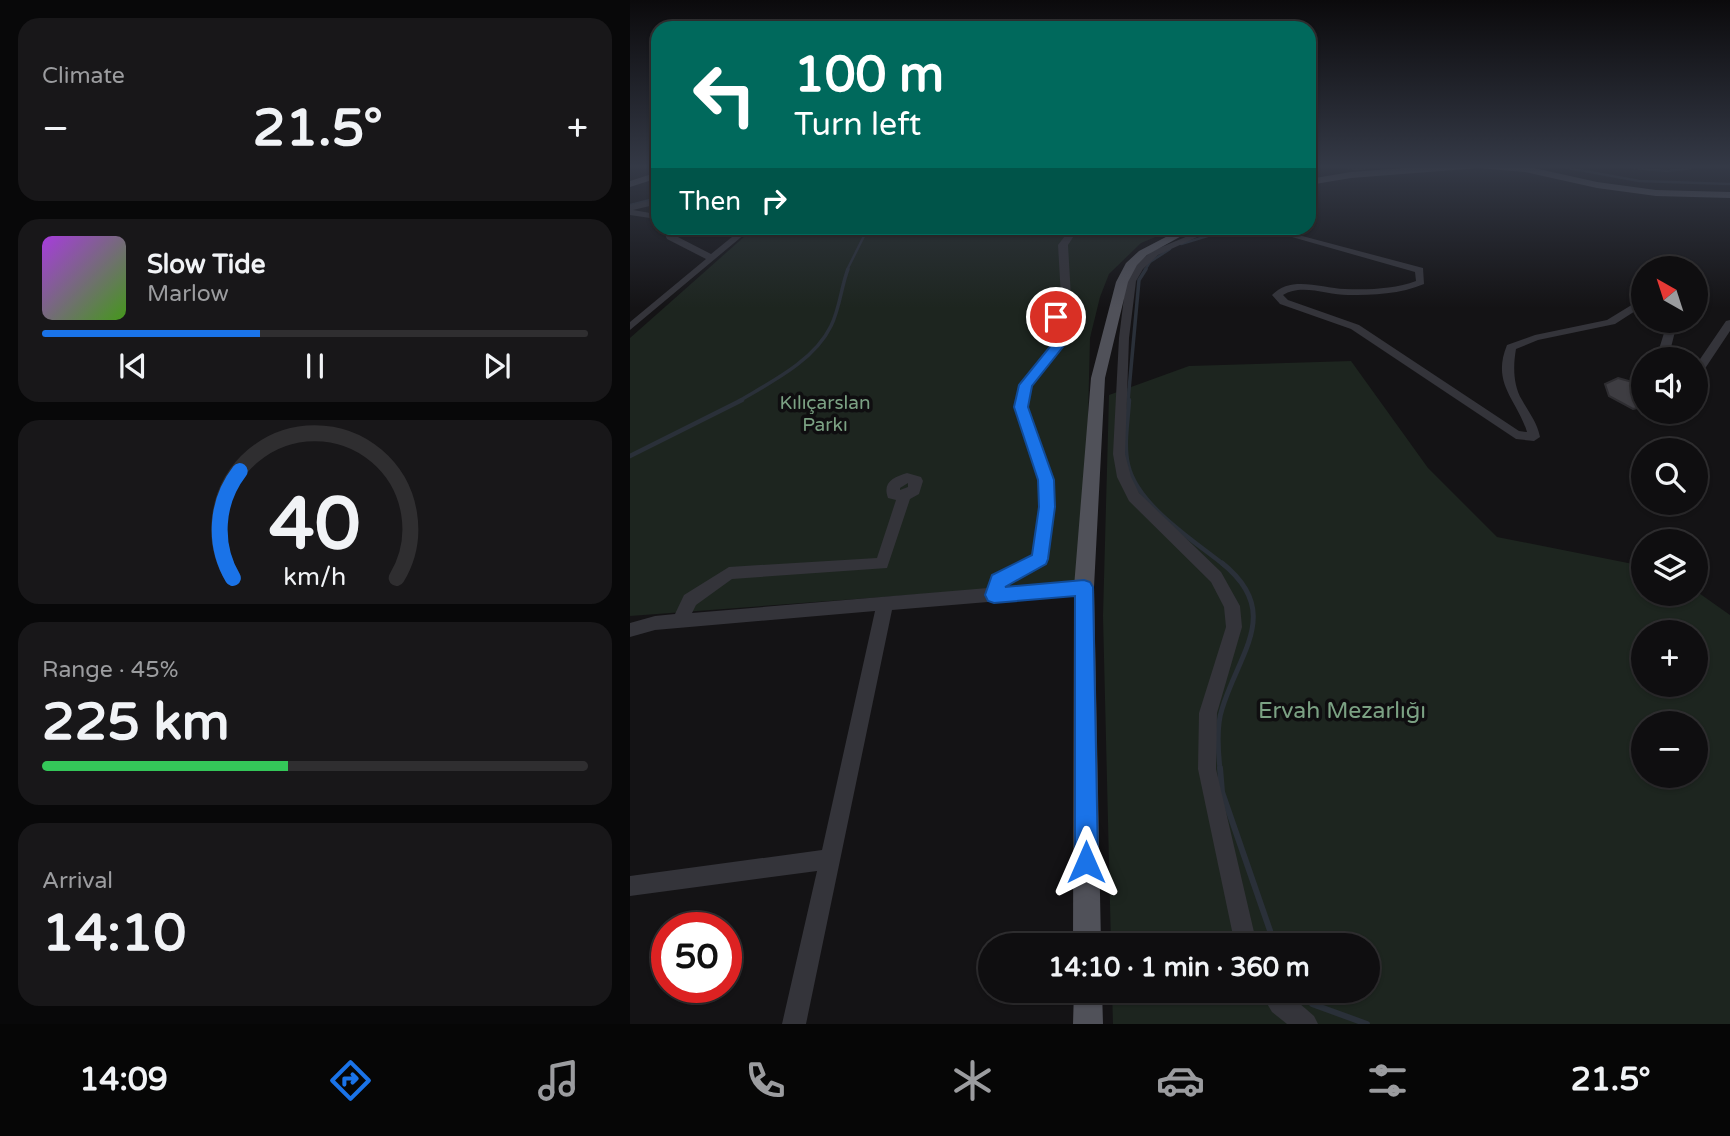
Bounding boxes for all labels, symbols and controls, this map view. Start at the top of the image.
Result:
text: 100 m [794,46,944,105]
icon: left [679,49,770,140]
text: Climate [42,62,125,90]
text: 21.5° [253,97,383,160]
text: − [42,106,69,152]
text: + [567,106,588,152]
text: Turn left [794,106,921,144]
icon: right [755,182,793,220]
text: Then [679,186,741,217]
text: Slow Tide [147,249,265,280]
north arrow [1631,256,1708,332]
map controls [1631,256,1708,788]
text: Marlow [147,280,229,308]
pin [1026,287,1086,347]
icon: arrive [1037,298,1075,336]
icon: previous [114,347,152,385]
icon: pause [296,347,334,385]
icon: next [478,347,516,385]
button: sound [1631,347,1708,424]
park label: Kılıçarslan Parkı [779,392,871,436]
button: search [1631,438,1708,515]
text: 40 [269,481,361,569]
button: layers [1631,529,1708,606]
text: km/h [284,562,346,592]
button: + [1631,620,1708,697]
text: Range · 45% [42,656,178,684]
text: 225 km [42,691,230,754]
park label: Ervah Mezarlığı [1258,697,1426,725]
button: − [1631,711,1708,788]
position arrow [1049,825,1123,899]
text: Arrival [42,867,113,895]
text: 14:10 [42,902,186,965]
speed limit sign: 50 [651,912,742,1003]
text: 14:10 · 1 min · 360 m [1048,952,1310,983]
icon: directions [326,1056,375,1105]
icon: music [534,1056,583,1105]
icon: phone [741,1056,790,1105]
icon: climate [948,1056,997,1105]
icon: car [1156,1056,1205,1105]
icon: filters [1363,1056,1412,1105]
text: 14:09 [79,1061,168,1099]
text: 21.5° [1571,1061,1651,1099]

